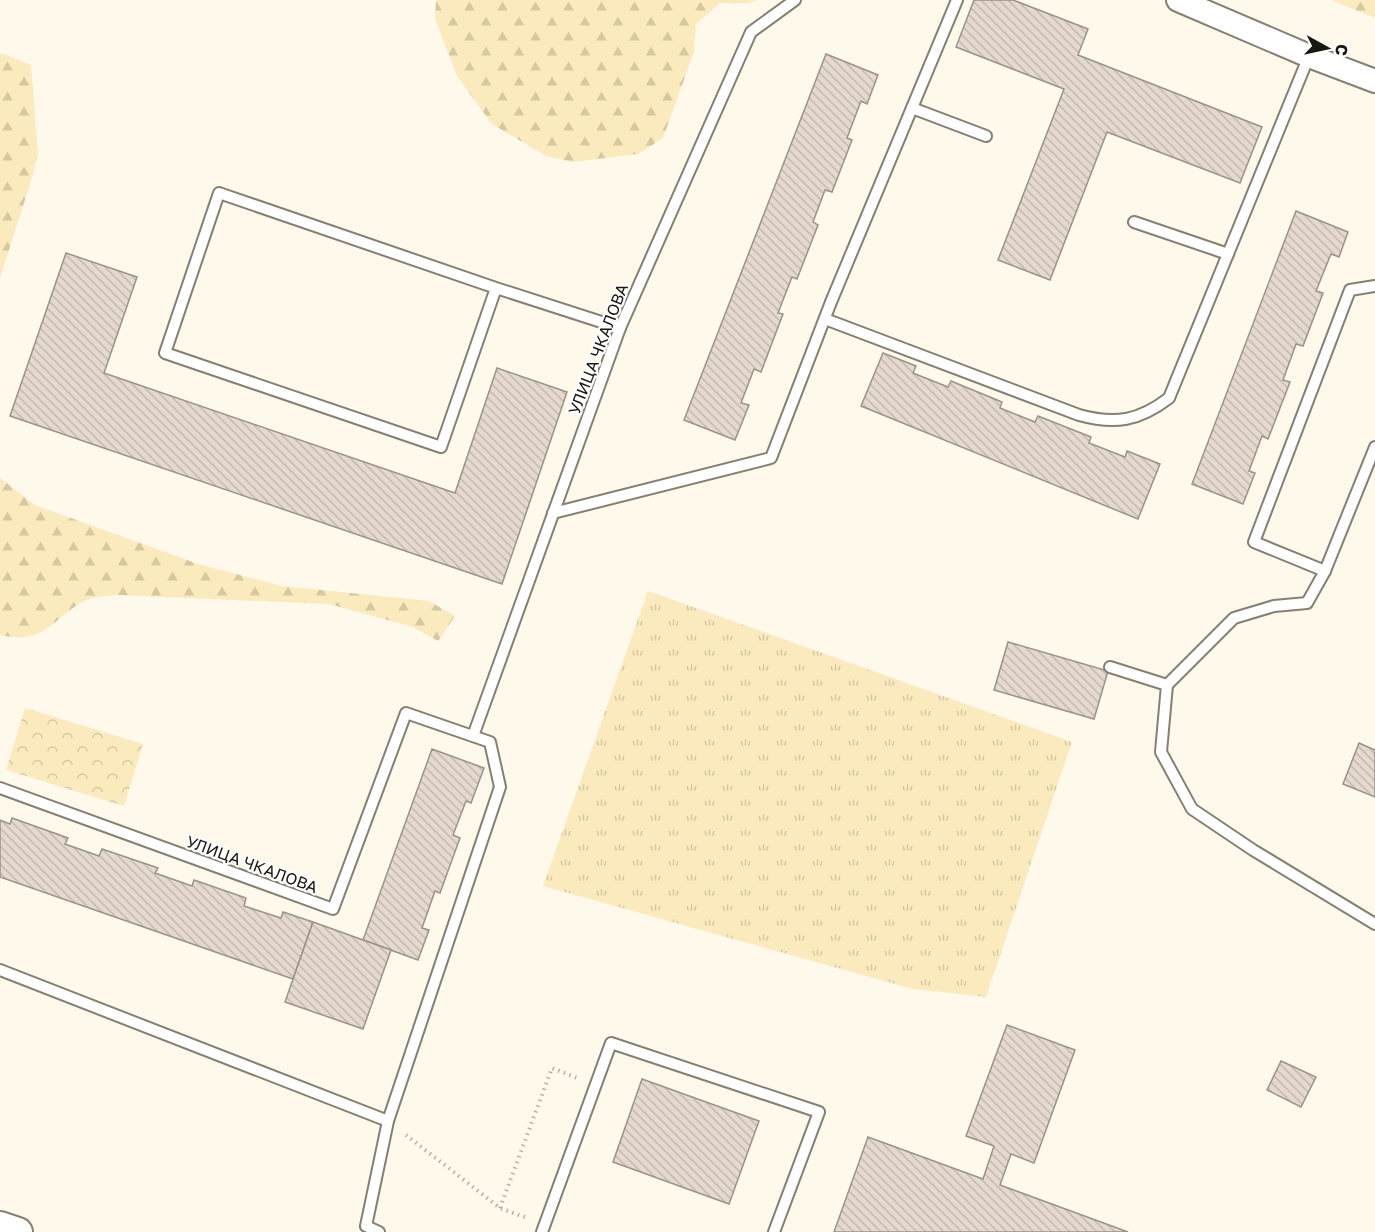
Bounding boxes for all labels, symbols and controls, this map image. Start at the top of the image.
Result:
north arrow [1297,18,1357,78]
text: С [1331,43,1353,57]
street label: УЛИЦА ЧКАЛОВА [564,281,632,417]
street label: УЛИЦА ЧКАЛОВА [184,831,321,897]

